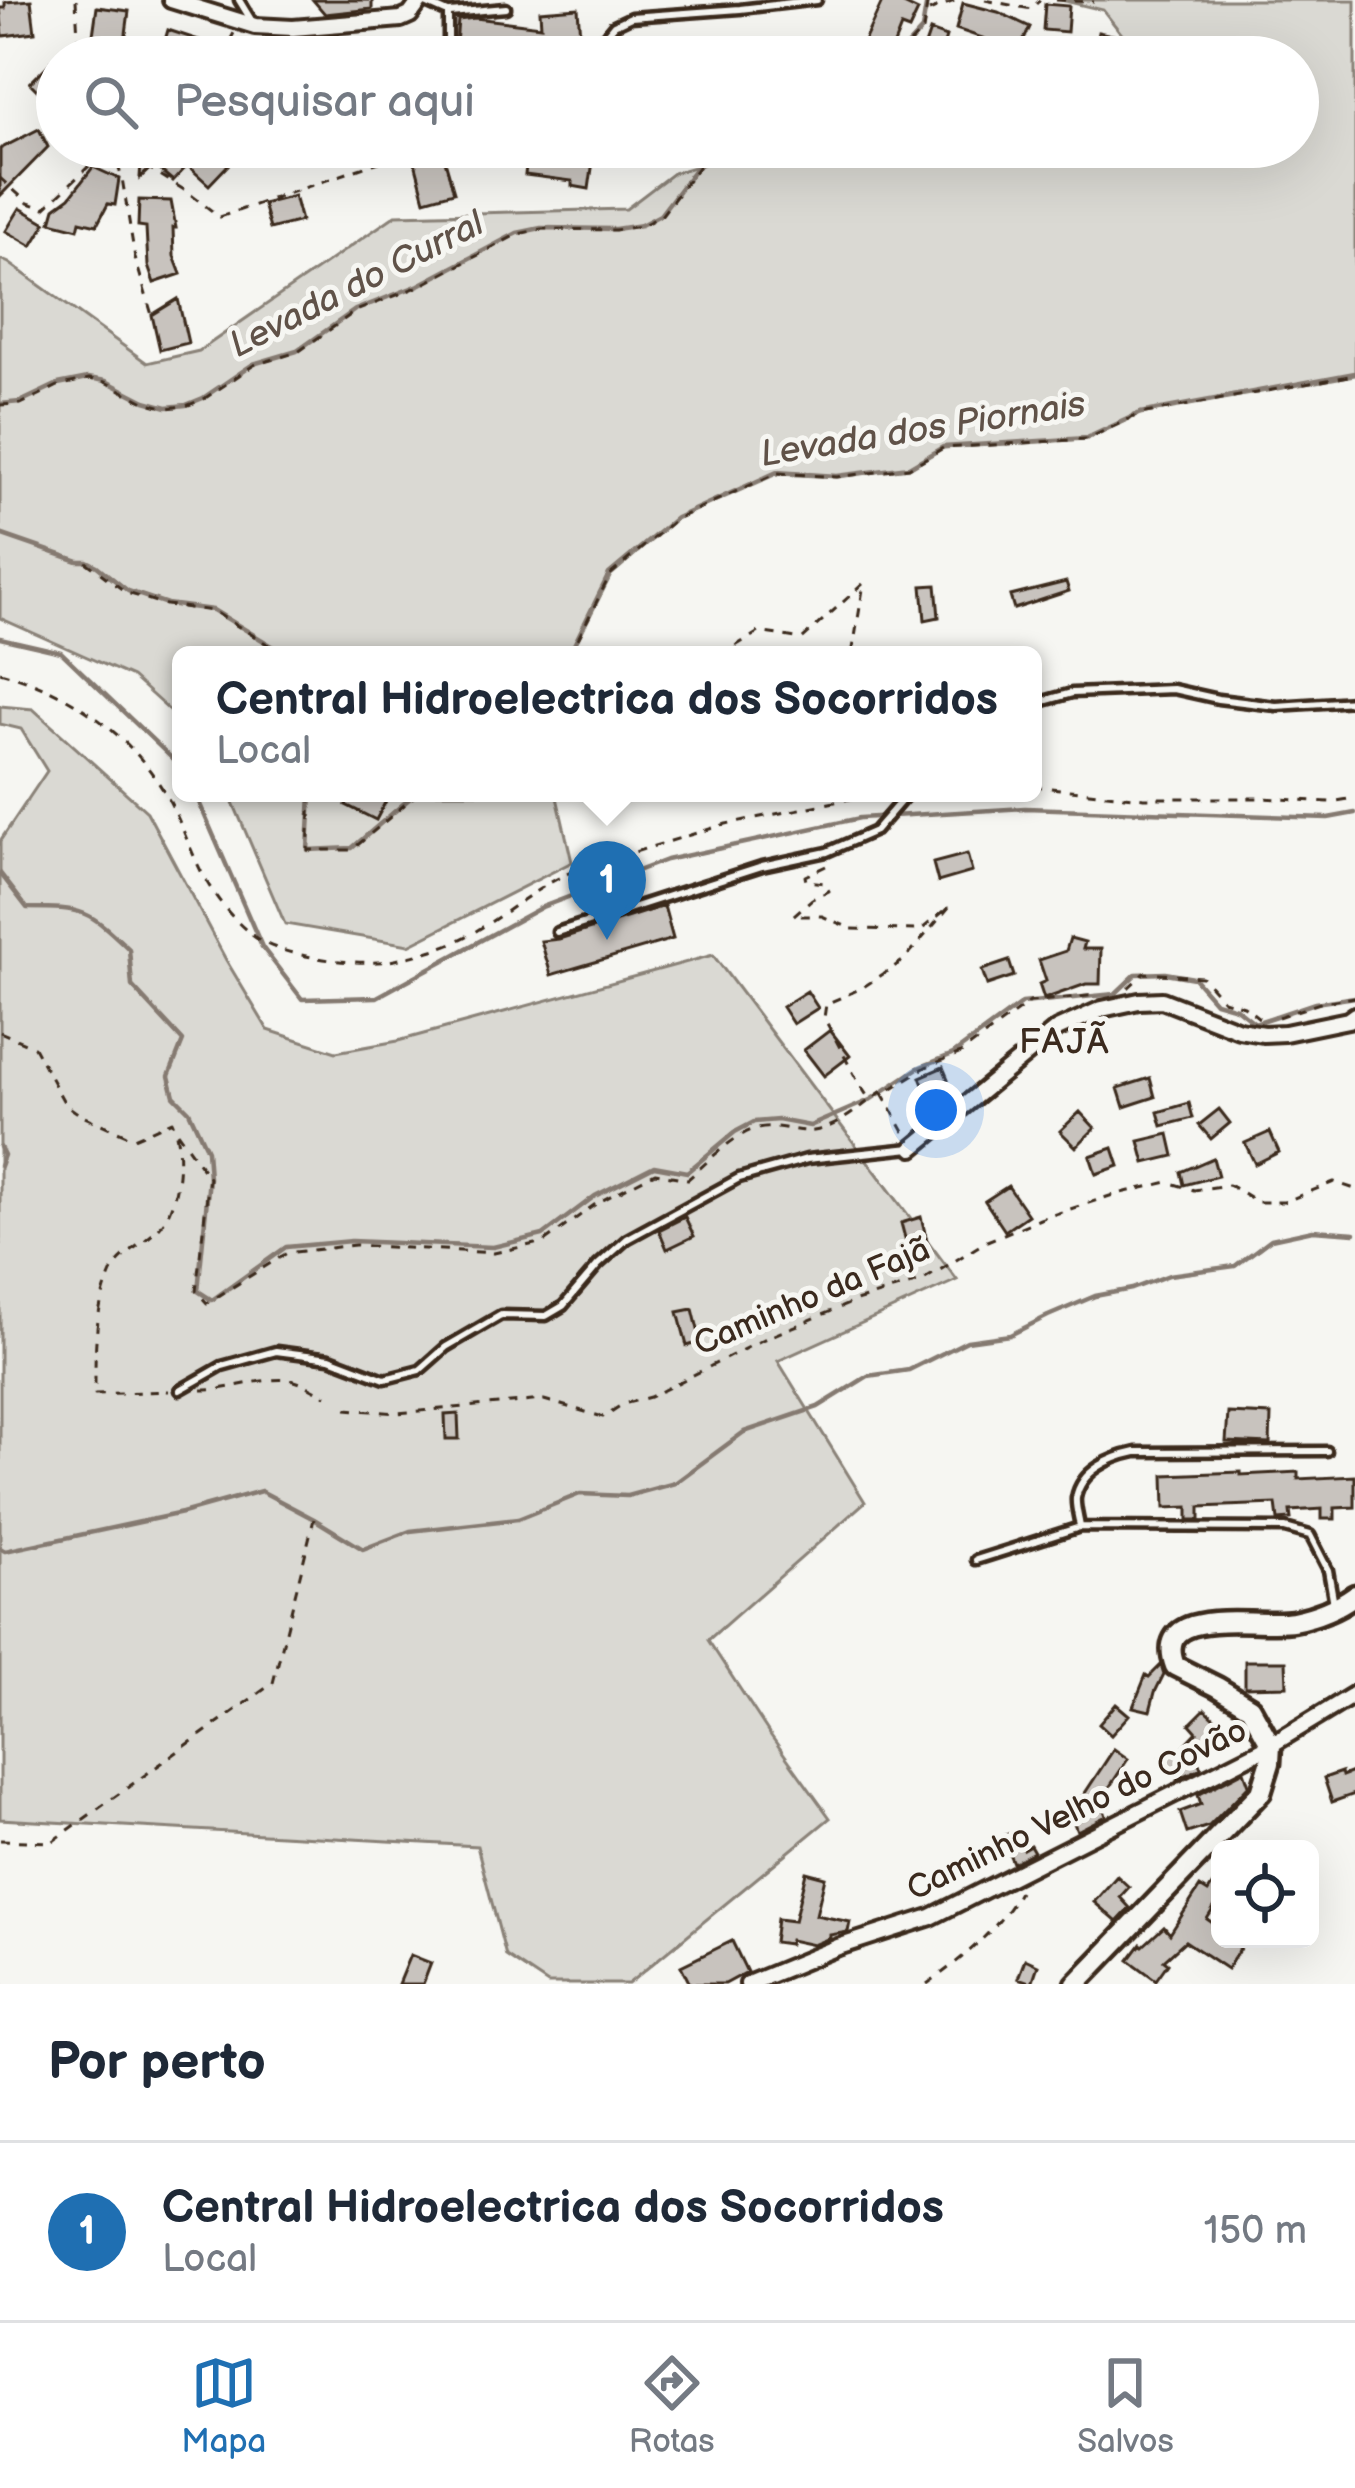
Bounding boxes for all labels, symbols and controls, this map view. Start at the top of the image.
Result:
search box [36,36,1319,168]
icon: search [78,69,144,135]
text: Pesquisar aqui [174,75,475,130]
water label: Levada do Curral [223,202,493,368]
water label: Levada dos Piornais [758,383,1089,477]
popup [172,646,1042,802]
text: Central Hidroelectrica dos Socorridos [216,673,998,728]
text: Local [216,728,311,775]
pin: 1 [568,841,646,940]
district label: FAJÃ [1019,1021,1111,1064]
your location [906,1080,966,1140]
street label: Caminho da Fajã [688,1229,936,1365]
street label: Caminho Velho do Covão [901,1710,1253,1910]
map controls [1211,1840,1319,1948]
button: locate [1211,1840,1319,1948]
text: Por perto [48,2032,266,2093]
text: Central Hidroelectrica dos Socorridos [162,2181,944,2236]
text: 1 [79,2208,95,2255]
text: 150 m [1204,2208,1307,2255]
text: Local [162,2236,257,2283]
tab: Mapa [181,2350,266,2462]
tab: Rotas [629,2350,715,2462]
tab: Salvos [1077,2350,1174,2462]

